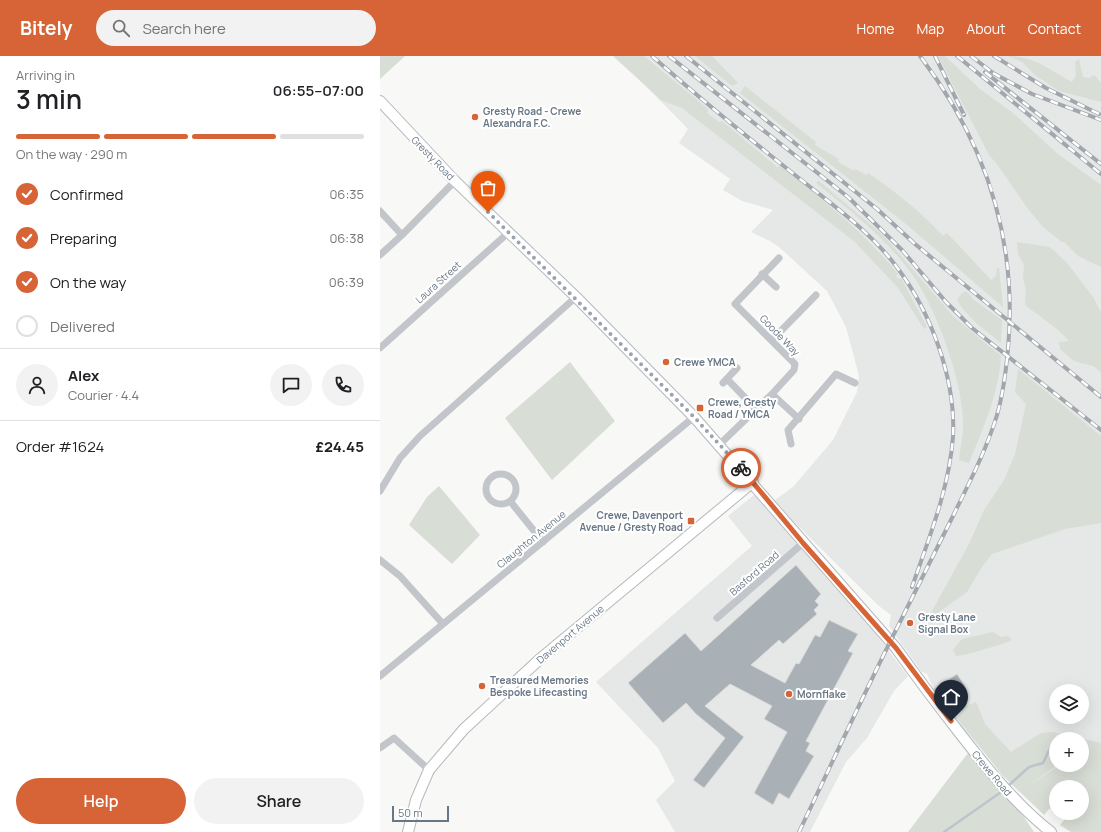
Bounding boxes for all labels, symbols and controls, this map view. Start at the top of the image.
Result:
search box [96,10,376,46]
text: Bitely [20,15,72,41]
icon: search [110,17,132,39]
text: Search here [142,18,226,39]
text: Home [857,19,894,38]
text: Map [916,19,944,38]
text: About [966,19,1006,38]
text: Contact [1028,19,1081,38]
text: Arriving in [16,66,75,84]
text: 06:55–07:00 [273,80,364,101]
text: 3 min [16,81,82,117]
place label: Gresty Road - Crewe Alexandra F.C. [483,104,581,130]
marker: Gresty Road - Crewe Alexandra F.C. [470,112,480,122]
street label: Gresty Road [408,133,458,183]
text: On the way · 290 m [16,145,127,163]
pin [471,171,505,212]
icon: bag [477,177,499,199]
icon: check [16,183,38,205]
text: Confirmed [50,184,123,205]
text: 06:35 [329,185,364,203]
icon: check [16,227,38,249]
text: Preparing [50,228,117,249]
text: 06:38 [329,229,364,247]
street label: Laura Street [412,258,464,306]
icon: check [16,271,38,293]
text: On the way [50,272,126,293]
text: 06:39 [329,273,364,291]
street label: Goode Way [757,311,804,359]
text: Delivered [50,316,115,337]
place label: Crewe YMCA [674,355,736,369]
marker: Crewe YMCA [661,357,671,367]
button: person [16,364,58,406]
button: chat [270,364,312,406]
button: phone [322,364,364,406]
text: Alex [68,365,99,386]
text: Courier · 4.4 [68,386,139,404]
place label: Crewe, Gresty Road / YMCA [708,395,777,421]
marker: Crewe, Gresty Road / YMCA [695,403,705,413]
text: Order #1624 [16,436,104,457]
text: £24.45 [316,436,364,457]
courier [721,448,761,488]
icon: bike [730,457,752,479]
street label: Claughton Avenue [494,507,568,571]
place label: Crewe, Davenport Avenue / Gresty Road [580,508,683,534]
marker: Crewe, Davenport Avenue / Gresty Road [686,516,696,526]
street label: Basford Road [726,548,782,598]
street label: Davenport Avenue [533,601,607,666]
place label: Gresty Lane Signal Box [918,610,976,636]
marker: Gresty Lane Signal Box [905,618,915,628]
place label: Treasured Memories Bespoke Lifecasting [490,673,589,699]
pin [934,680,968,721]
marker: Treasured Memories Bespoke Lifecasting [477,681,487,691]
map controls [1049,684,1089,820]
button: layers [1049,684,1089,724]
icon: home [940,686,962,708]
place label: Mornflake [797,687,846,701]
marker: Mornflake [784,689,794,699]
button: + [1049,732,1089,772]
street label: Crewe Road [969,747,1015,799]
button: Help [16,778,186,824]
button: Share [194,778,364,824]
button: − [1049,780,1089,820]
scale bar [392,804,449,823]
text: 50 m [398,805,423,820]

